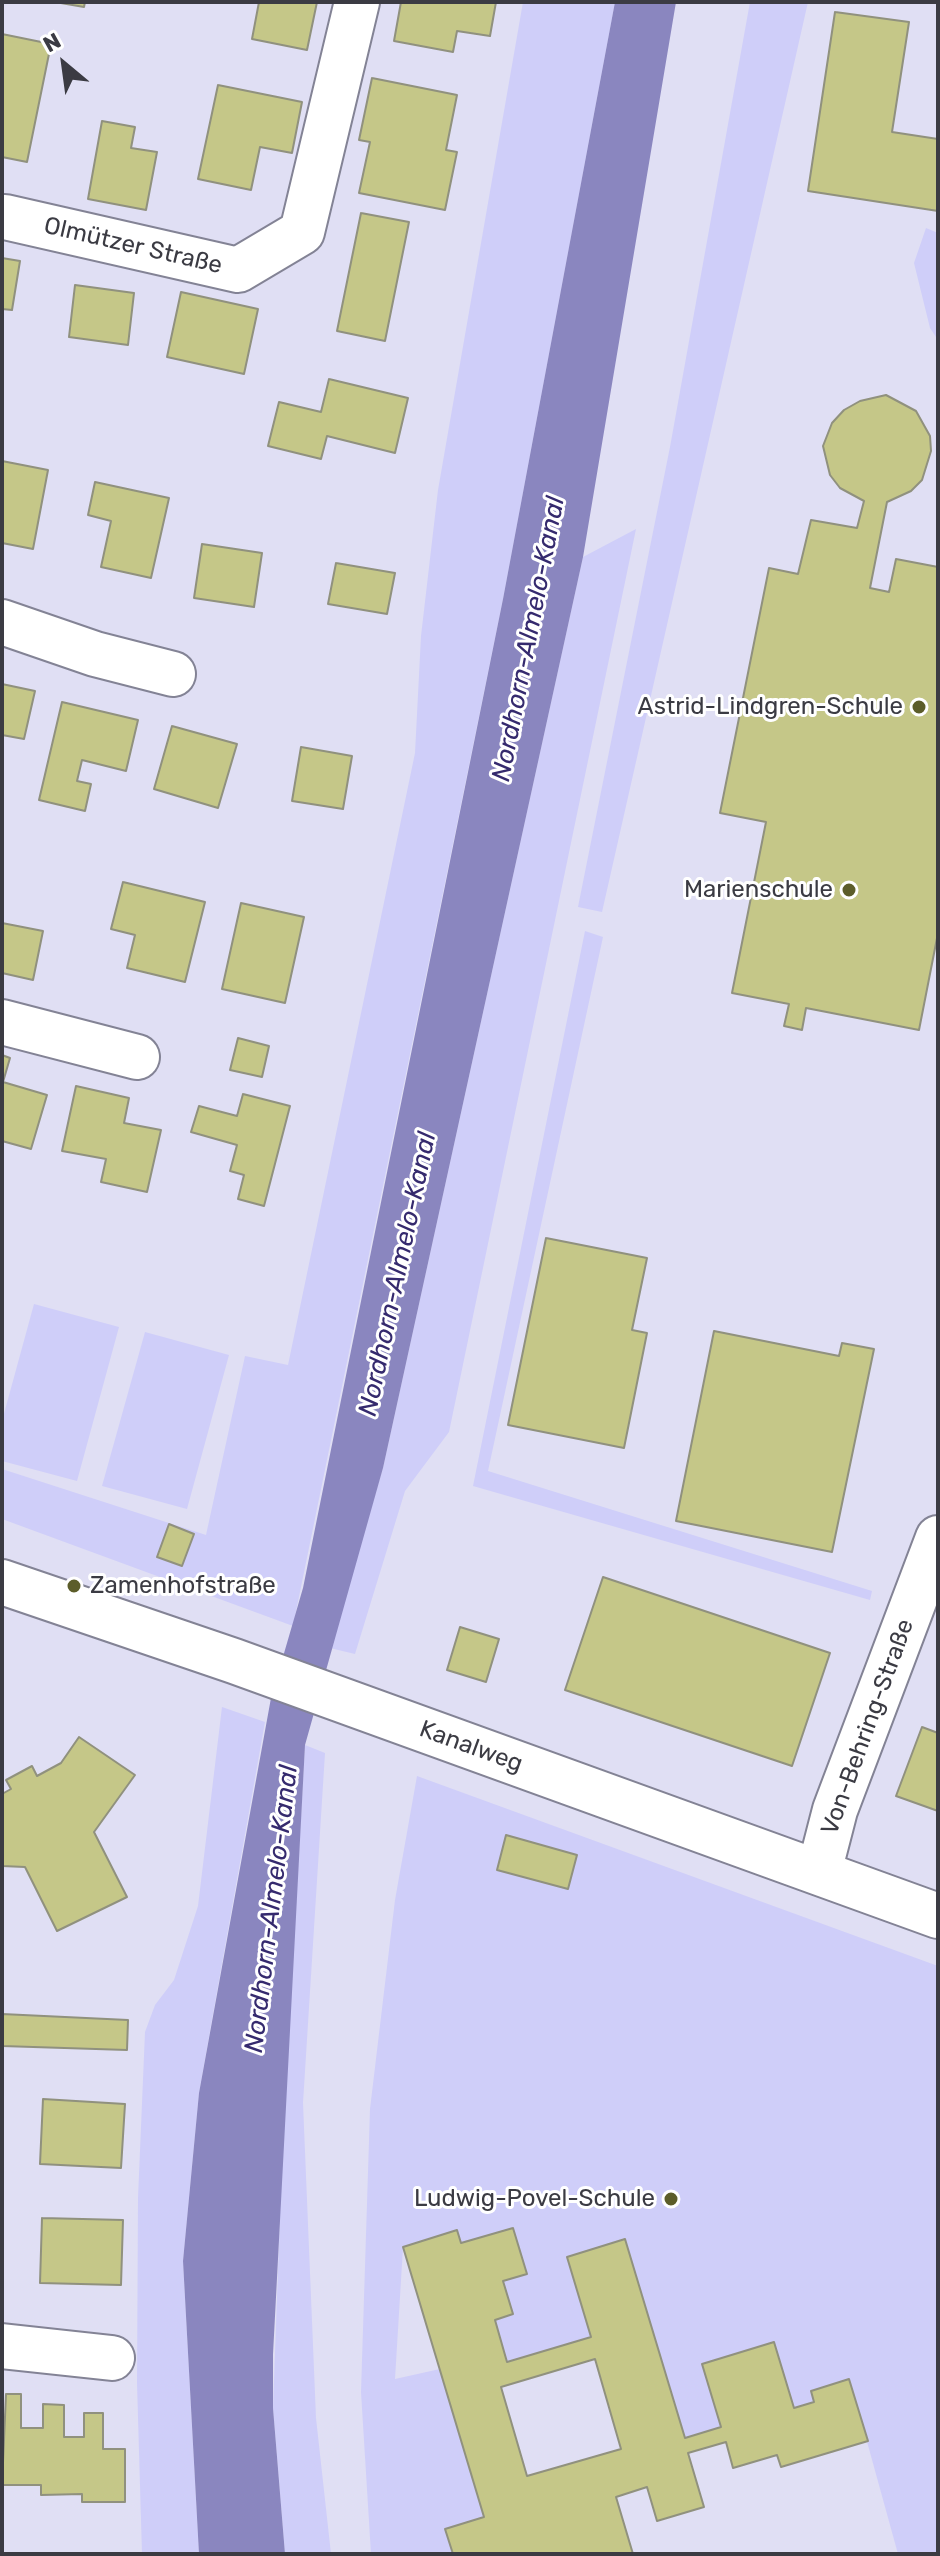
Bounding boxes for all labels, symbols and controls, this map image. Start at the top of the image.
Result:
north arrow [24,24,104,104]
text: N [39,27,66,58]
street label: Olmützer Straße [41,212,225,280]
water label: Nordhorn-Almelo-Kanal [486,494,572,784]
place label: Astrid-Lindgren-Schule [638,693,903,721]
marker: Astrid-Lindgren-Schule [910,698,928,716]
place label: Marienschule [684,876,833,904]
marker: Marienschule [840,881,858,899]
water label: Nordhorn-Almelo-Kanal [353,1129,443,1419]
place label: Zamenhofstraße [90,1572,276,1600]
marker: Zamenhofstraße [65,1577,83,1595]
street label: Von-Behring-Straße [816,1615,920,1839]
street label: Kanalweg [415,1715,527,1779]
water label: Nordhorn-Almelo-Kanal [239,1763,305,2055]
place label: Ludwig-Povel-Schule [414,2185,655,2213]
marker: Ludwig-Povel-Schule [662,2190,680,2208]

